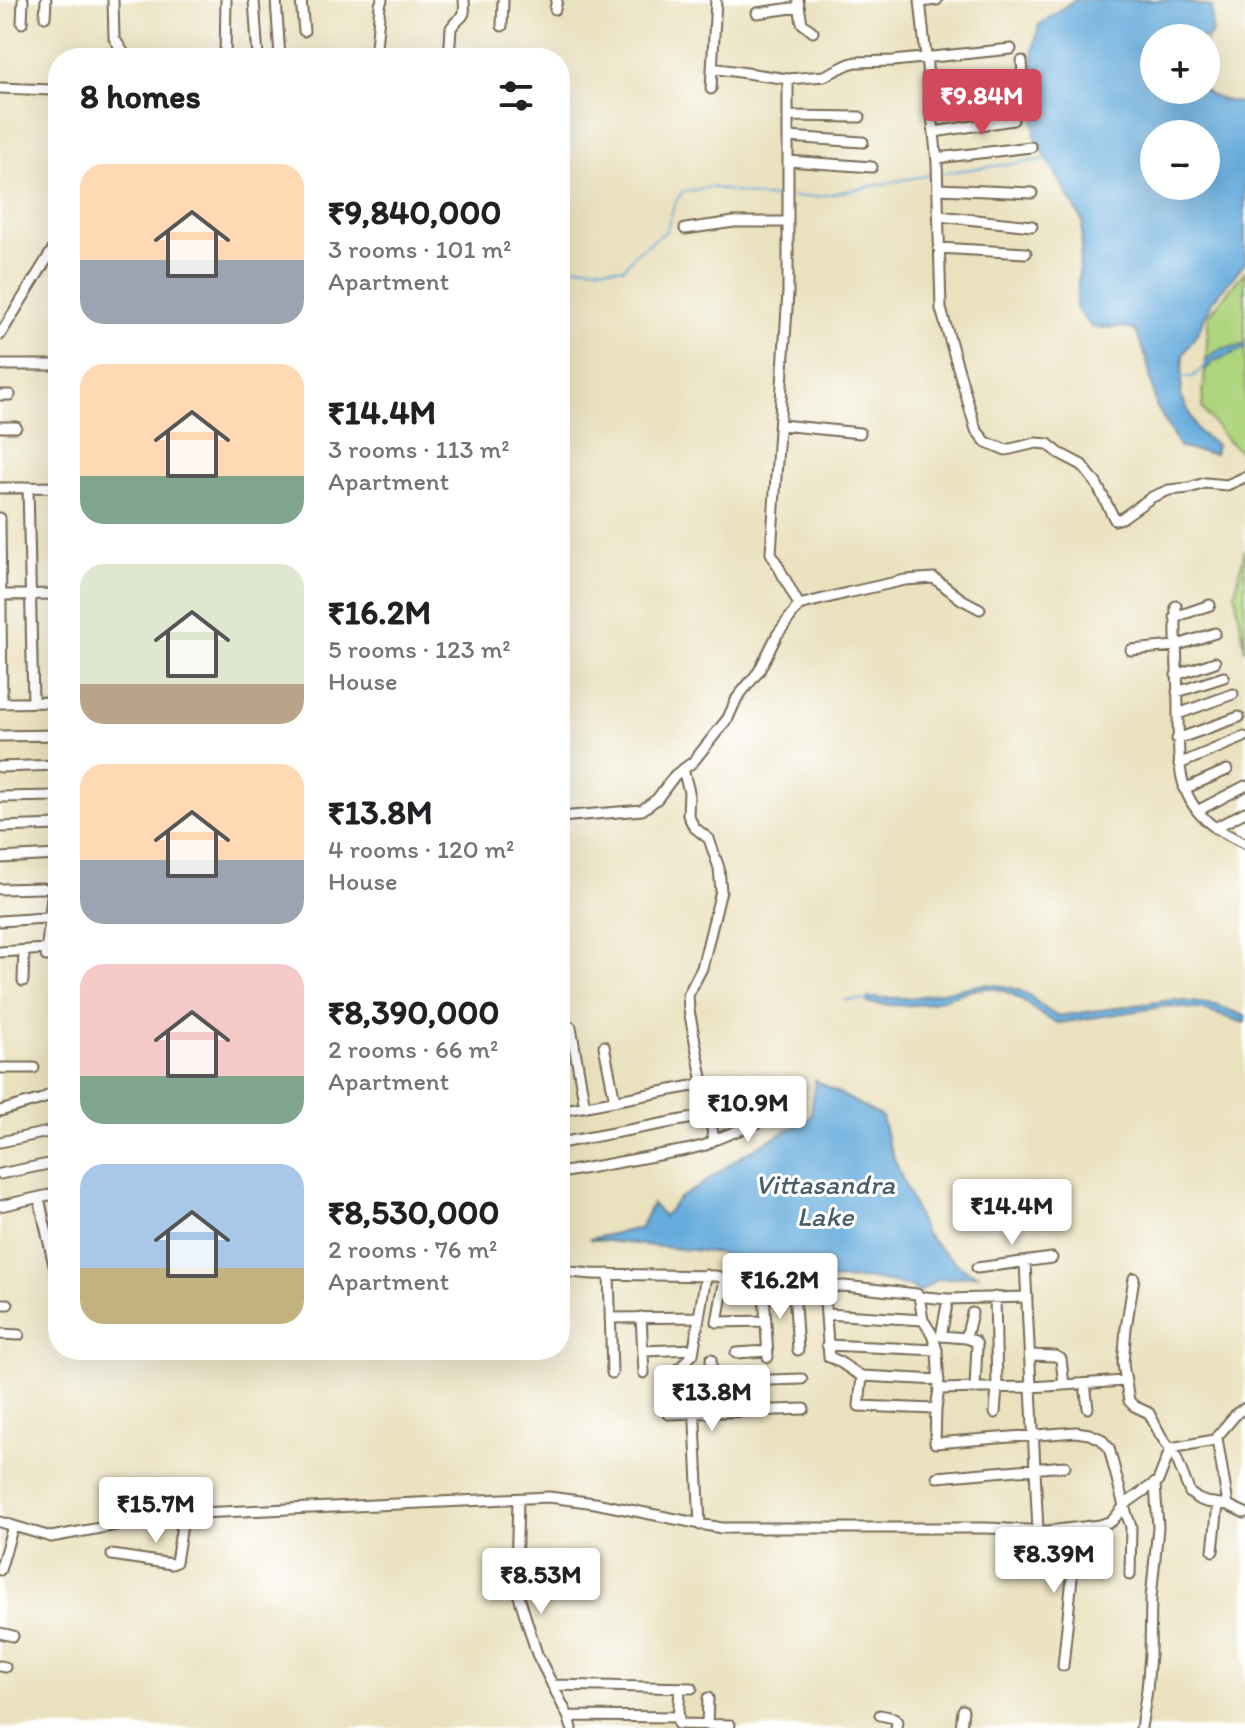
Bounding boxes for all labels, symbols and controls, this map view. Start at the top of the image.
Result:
map controls [1140,24,1220,200]
button: + [1140,24,1220,104]
pin: ₹9.84M [917,69,1047,137]
icon: filters [494,74,538,118]
text: 8 homes [80,76,201,117]
text: ₹9.84M [941,79,1024,111]
button: − [1140,120,1220,200]
text: ₹9,840,000 [328,192,501,233]
icon: home [144,196,240,292]
text: 3 rooms · 101 m² [328,233,511,265]
text: Apartment [328,265,449,297]
text: ₹14.4M [328,392,436,433]
icon: home [144,396,240,492]
text: 3 rooms · 113 m² [328,433,510,465]
text: Apartment [328,465,449,497]
text: ₹16.2M [328,592,431,633]
icon: home [144,596,240,692]
text: 5 rooms · 123 m² [328,633,511,665]
text: House [328,665,398,697]
text: ₹13.8M [328,792,433,833]
icon: home [144,796,240,892]
text: 4 rooms · 120 m² [328,833,514,865]
text: House [328,865,398,897]
text: ₹8,390,000 [328,992,499,1033]
icon: home [144,996,240,1092]
text: 2 rooms · 66 m² [328,1033,498,1065]
text: Apartment [328,1065,449,1097]
pin: ₹10.9M [683,1076,813,1144]
text: ₹10.9M [707,1086,789,1118]
water label: Vittasandra Lake [755,1167,896,1233]
pin: ₹14.4M [947,1179,1077,1247]
text: ₹14.4M [971,1189,1053,1221]
text: ₹8,530,000 [328,1192,500,1233]
icon: home [144,1196,240,1292]
text: 2 rooms · 76 m² [328,1233,497,1265]
pin: ₹16.2M [715,1253,845,1321]
text: ₹16.2M [740,1263,820,1295]
text: Apartment [328,1265,449,1297]
pin: ₹13.8M [647,1365,777,1433]
text: ₹13.8M [672,1375,752,1407]
pin: ₹15.7M [91,1477,221,1545]
text: ₹15.7M [117,1487,195,1519]
pin: ₹8.39M [989,1527,1119,1595]
text: ₹8.39M [1013,1537,1095,1569]
pin: ₹8.53M [476,1548,606,1616]
text: ₹8.53M [500,1558,582,1590]

